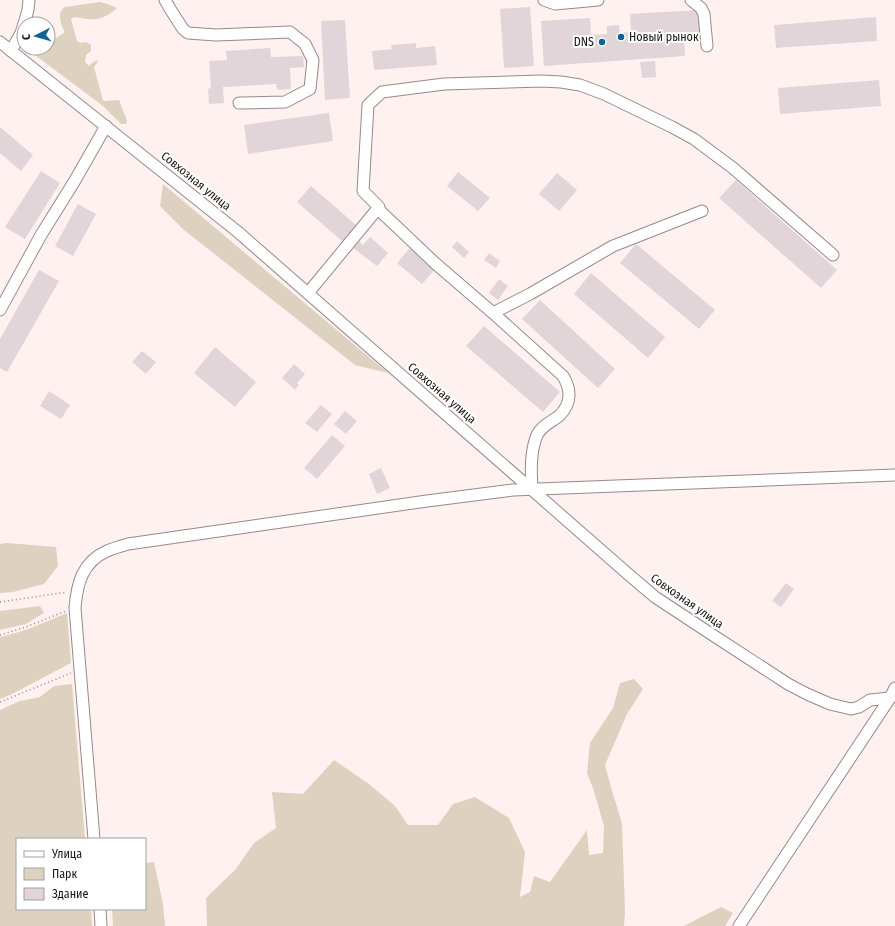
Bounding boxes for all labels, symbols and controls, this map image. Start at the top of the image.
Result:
north arrow [16,16,56,56]
place label: Новый рынок [629,30,699,44]
marker: Новый рынок [616,32,626,42]
text: С [20,33,33,41]
place label: DNS [574,35,594,49]
marker: DNS [597,37,607,47]
street label: Совхозная улица [158,149,234,213]
street label: Совхозная улица [405,360,479,426]
street label: Совхозная улица [648,571,726,631]
legend [16,838,146,910]
text: Улица [51,847,82,861]
text: Парк [52,867,78,881]
text: Здание [52,887,88,901]

